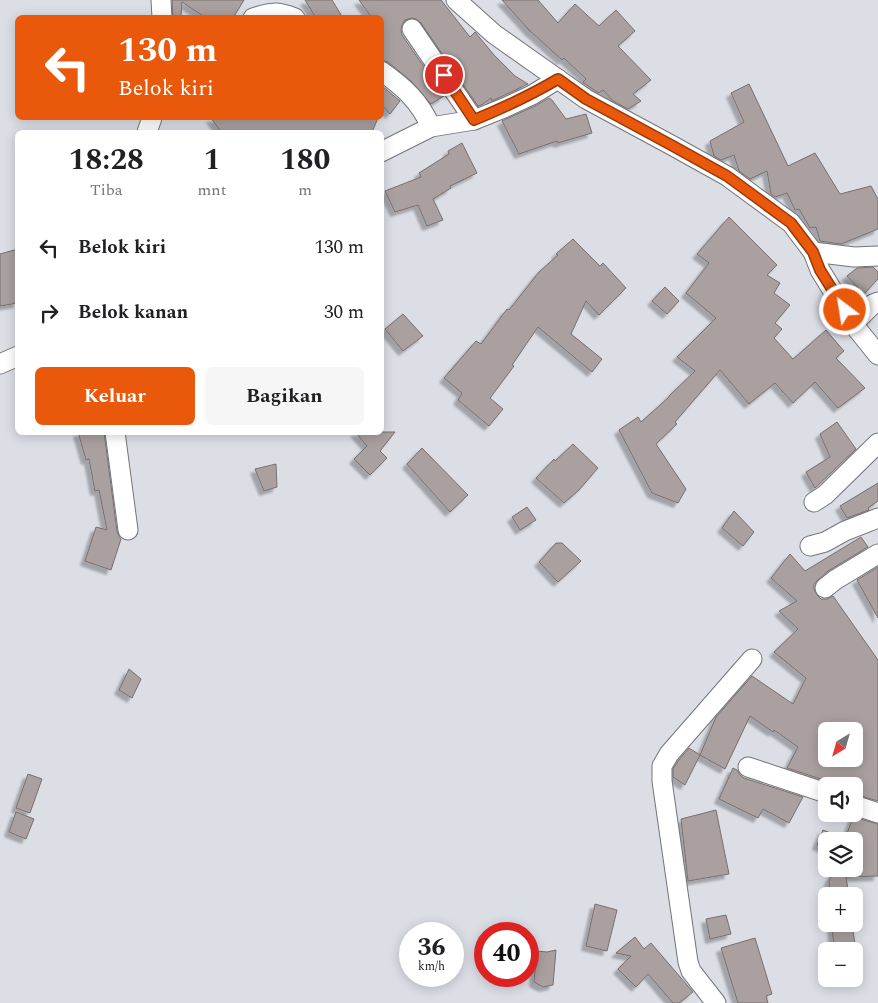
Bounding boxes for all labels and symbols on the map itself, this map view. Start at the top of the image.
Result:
pin [423,54,465,96]
position arrow [818,283,870,335]
north arrow [818,722,862,768]
speed limit sign: 40 [474,922,539,987]

